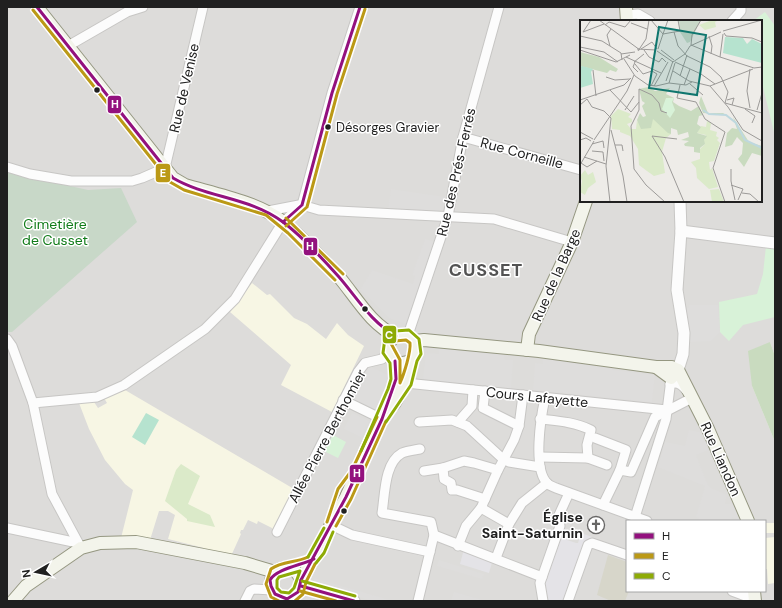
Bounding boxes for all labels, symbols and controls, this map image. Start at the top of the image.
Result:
inset map [580,20,762,202]
street label: Rue de Venise [165,41,203,134]
unlabelled marker [92,85,102,95]
line badge: H [107,95,122,114]
text: H [111,97,119,111]
street label: Rue des Prés-Ferrés [432,106,480,238]
place label: Désorges Gravier [336,119,439,136]
marker: Désorges Gravier [323,122,333,132]
street label: Rue Corneille [479,133,565,173]
line badge: E [155,163,171,183]
text: E [160,166,166,180]
park label: Cimetière de Cusset [22,215,88,249]
street label: Rue de la Barge [528,226,584,324]
line badge: H [303,237,318,256]
text: H [306,239,314,253]
district label: CUSSET [449,258,523,282]
unlabelled marker [360,304,370,314]
line badge: C [382,325,397,344]
text: C [385,328,393,342]
street label: Allée Pierre Berthomier [284,366,370,506]
street label: Cours Lafayette [485,383,589,411]
street label: Rue Liandon [697,419,745,499]
line badge: H [349,464,365,483]
text: H [353,466,361,480]
unlabelled marker [339,506,349,516]
place label: Église Saint-Saturnin [482,508,583,542]
church icon: Église Saint-Saturnin [586,515,606,535]
legend [626,520,766,592]
text: H [662,528,670,544]
text: E [662,548,669,564]
north arrow [16,552,56,592]
text: C [662,568,671,584]
text: N [19,569,34,579]

